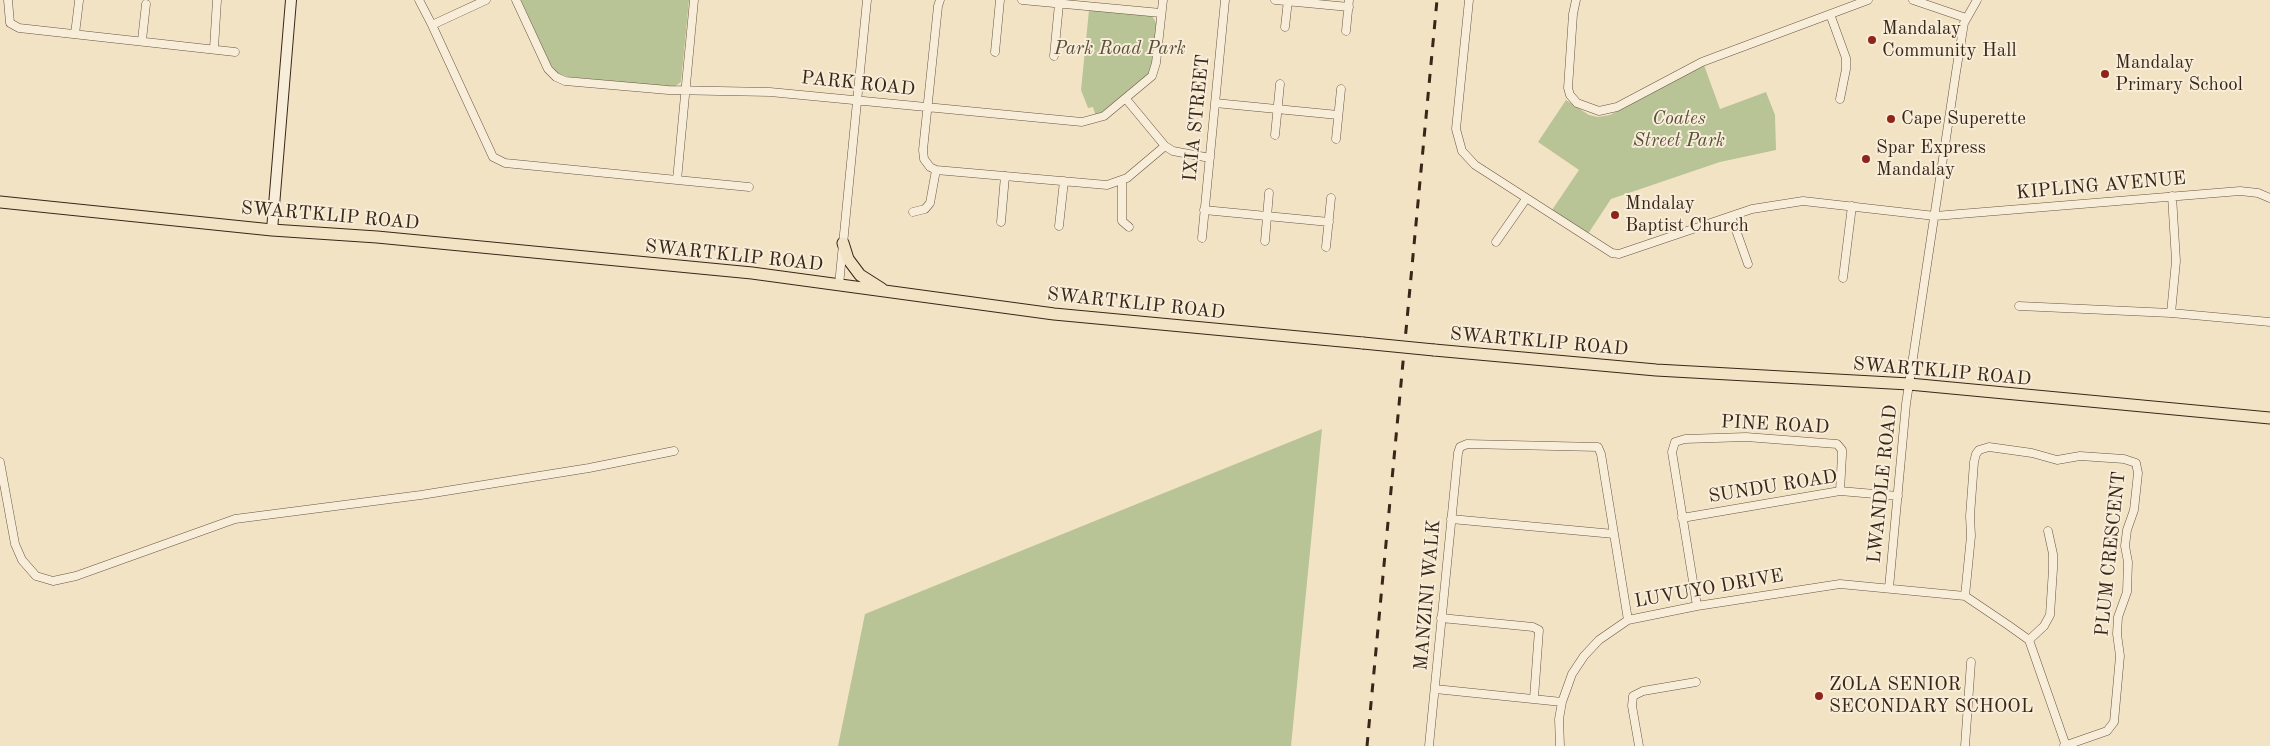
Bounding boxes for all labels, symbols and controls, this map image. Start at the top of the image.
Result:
place label: Mandalay Community Hall [1882,18,2017,62]
marker: Mandalay Community Hall [1866,34,1878,46]
park label: Park Road Park [1054,38,1186,60]
place label: Mandalay Primary School [2115,52,2243,96]
street label: IXIA STREET [1179,53,1215,183]
street label: PARK ROAD [800,67,916,101]
marker: Mandalay Primary School [2099,68,2111,80]
park label: Coates Street Park [1633,108,1725,152]
place label: Cape Superette [1901,108,2026,130]
marker: Cape Superette [1885,113,1897,125]
place label: Spar Express Mandalay [1876,137,1986,181]
marker: Spar Express Mandalay [1860,153,1872,165]
street label: KIPLING AVENUE [2015,167,2187,205]
place label: Mndalay Baptist Church [1625,193,1749,237]
street label: SWARTKLIP ROAD [240,197,420,235]
marker: Mndalay Baptist Church [1609,209,1621,221]
street label: SWARTKLIP ROAD [644,235,824,277]
street label: SWARTKLIP ROAD [1046,283,1226,325]
street label: SWARTKLIP ROAD [1449,323,1629,361]
street label: SWARTKLIP ROAD [1852,353,2032,391]
street label: LWANDLE ROAD [1863,404,1903,564]
street label: PINE ROAD [1720,411,1830,439]
street label: SUNDU ROAD [1707,466,1839,508]
street label: PLUM CRESCENT [2091,470,2131,638]
street label: MANZINI WALK [1410,519,1446,671]
street label: LUVUYO DRIVE [1633,565,1785,613]
place label: ZOLA SENIOR SECONDARY SCHOOL [1829,674,2033,718]
marker: ZOLA SENIOR SECONDARY SCHOOL [1813,690,1825,702]

